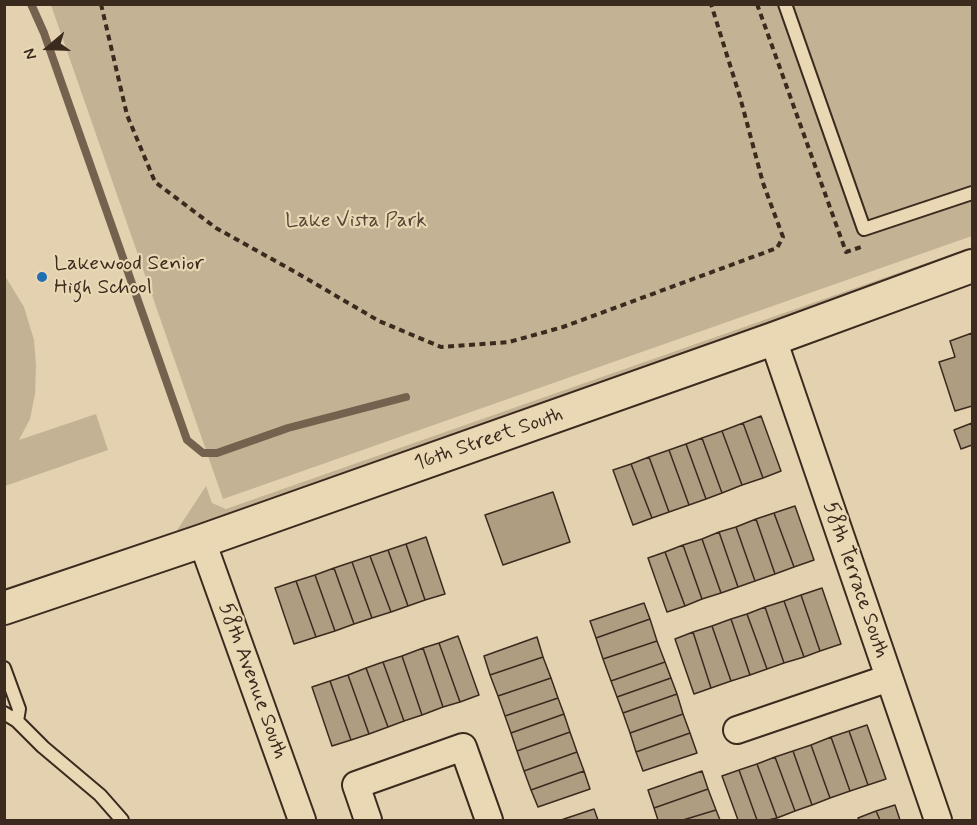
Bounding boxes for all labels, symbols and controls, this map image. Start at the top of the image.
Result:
north arrow [18,18,78,78]
text: N [19,46,42,62]
park label: Lake Vista Park [285,209,427,235]
place label: Lakewood Senior High School [54,252,204,302]
marker: Lakewood Senior High School [35,270,49,284]
street label: 16th Street South [411,403,567,477]
street label: 58th Terrace South [816,498,894,662]
street label: 58th Avenue South [212,599,292,763]

